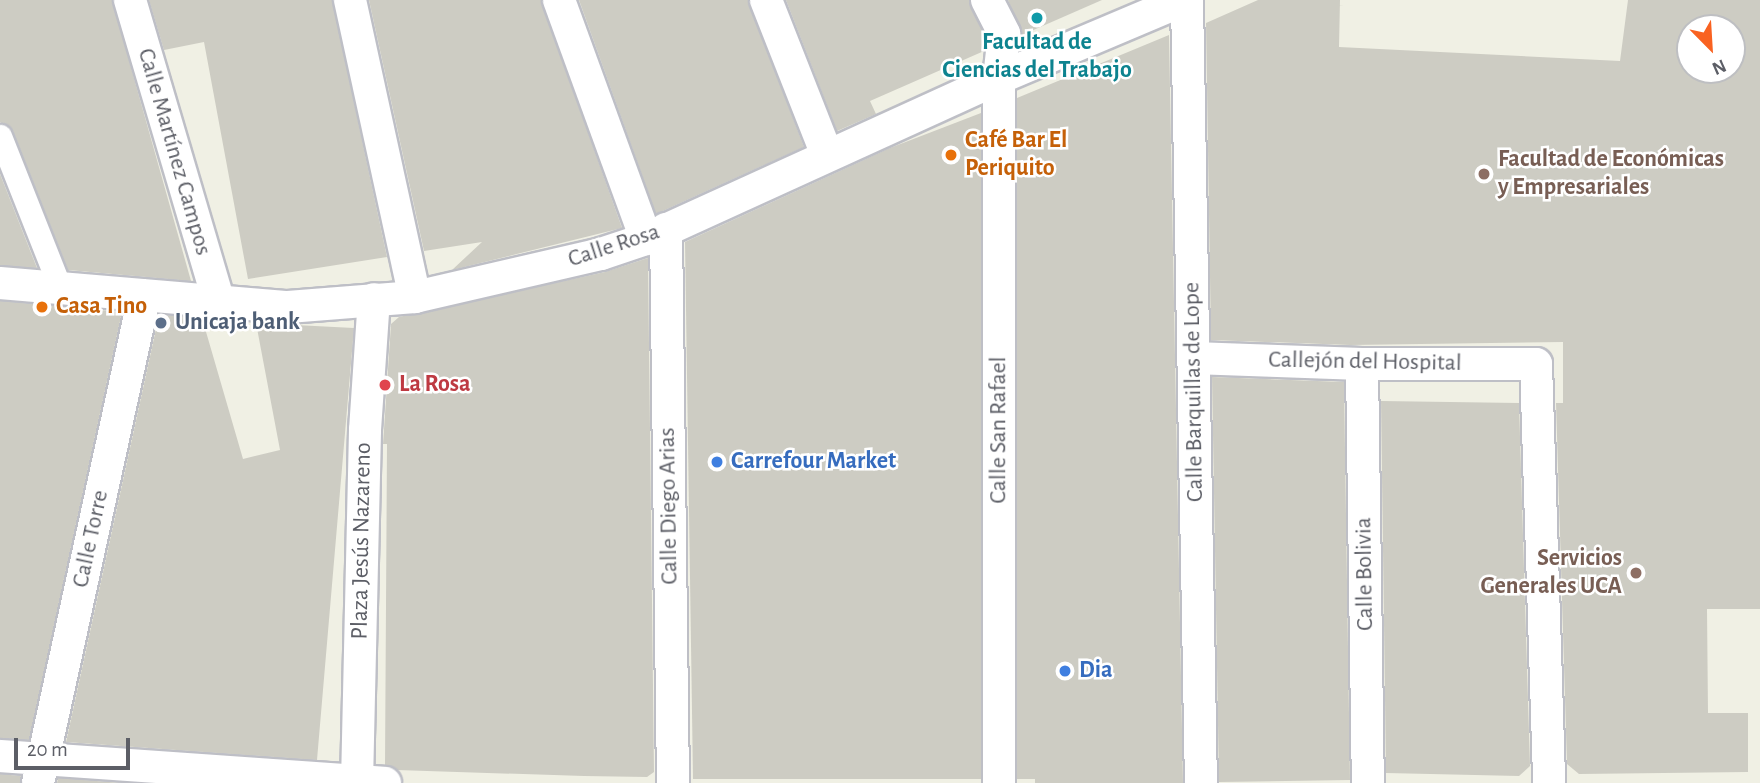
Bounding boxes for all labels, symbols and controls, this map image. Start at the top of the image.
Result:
marker: Facultad de Ciencias del Trabajo [1029,10,1045,26]
north arrow [1676,14,1746,84]
place label: Facultad de Ciencias del Trabajo [942,29,1132,85]
street label: Calle Martínez Campos [131,45,217,259]
text: N [1709,55,1729,78]
place label: Café Bar El Periquito [965,127,1067,183]
place label: Facultad de Económicas y Empresariales [1498,146,1724,202]
marker: Café Bar El Periquito [943,147,959,163]
marker: Facultad de Económicas y Empresariales [1476,166,1492,182]
street label: Calle Rosa [565,218,663,274]
street label: Calle Barquillas de Lope [1178,282,1210,502]
place label: Casa Tino [56,293,147,321]
marker: Casa Tino [34,299,50,315]
place label: Unicaja bank [175,309,300,337]
marker: Unicaja bank [153,315,169,331]
street label: Callejón del Hospital [1268,346,1462,378]
street label: Calle San Rafael [985,356,1013,504]
place label: La Rosa [399,371,471,399]
marker: La Rosa [377,377,393,393]
street label: Calle Diego Arias [653,427,685,585]
street label: Plaza Jesús Nazareno [346,442,378,640]
place label: Carrefour Market [731,448,896,476]
marker: Carrefour Market [709,454,725,470]
street label: Calle Torre [67,488,115,590]
street label: Calle Bolivia [1350,517,1380,631]
place label: Servicios Generales UCA [1481,545,1622,601]
marker: Servicios Generales UCA [1628,565,1644,581]
place label: Dia [1079,657,1113,685]
marker: Dia [1057,663,1073,679]
scale bar [18,724,133,768]
text: 20 m [27,739,68,760]

